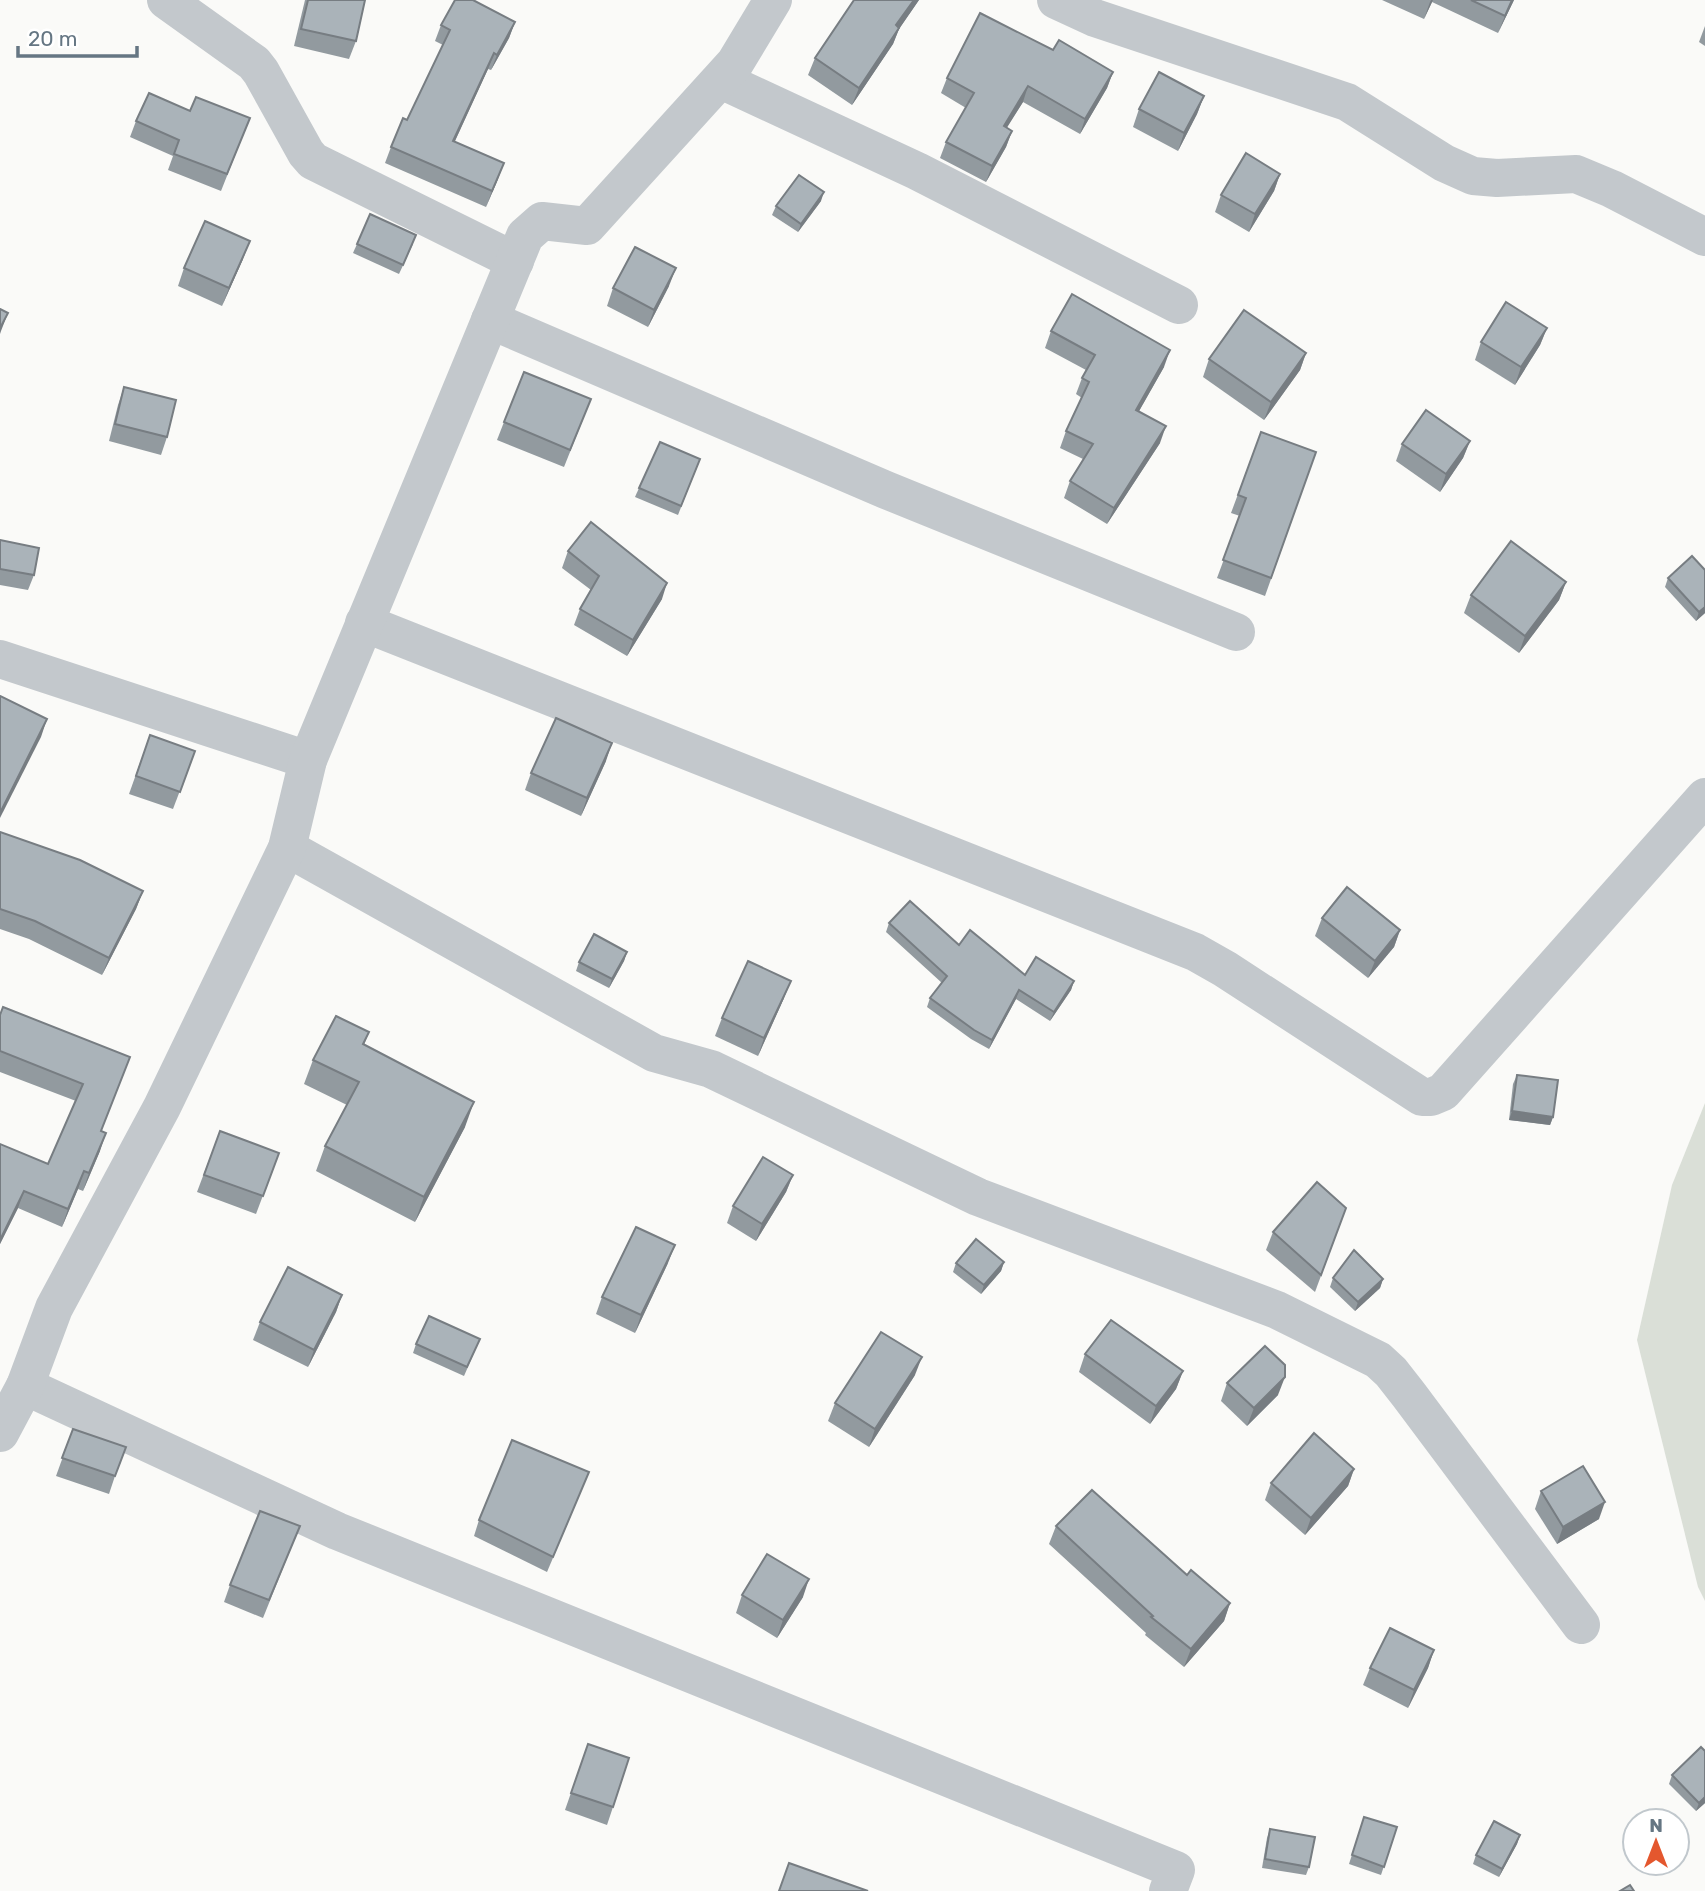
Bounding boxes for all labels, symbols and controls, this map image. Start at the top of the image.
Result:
scale bar [18,14,136,58]
text: 20 m [28,26,77,51]
north arrow [1621,1807,1691,1877]
text: N [1649,1814,1663,1837]

